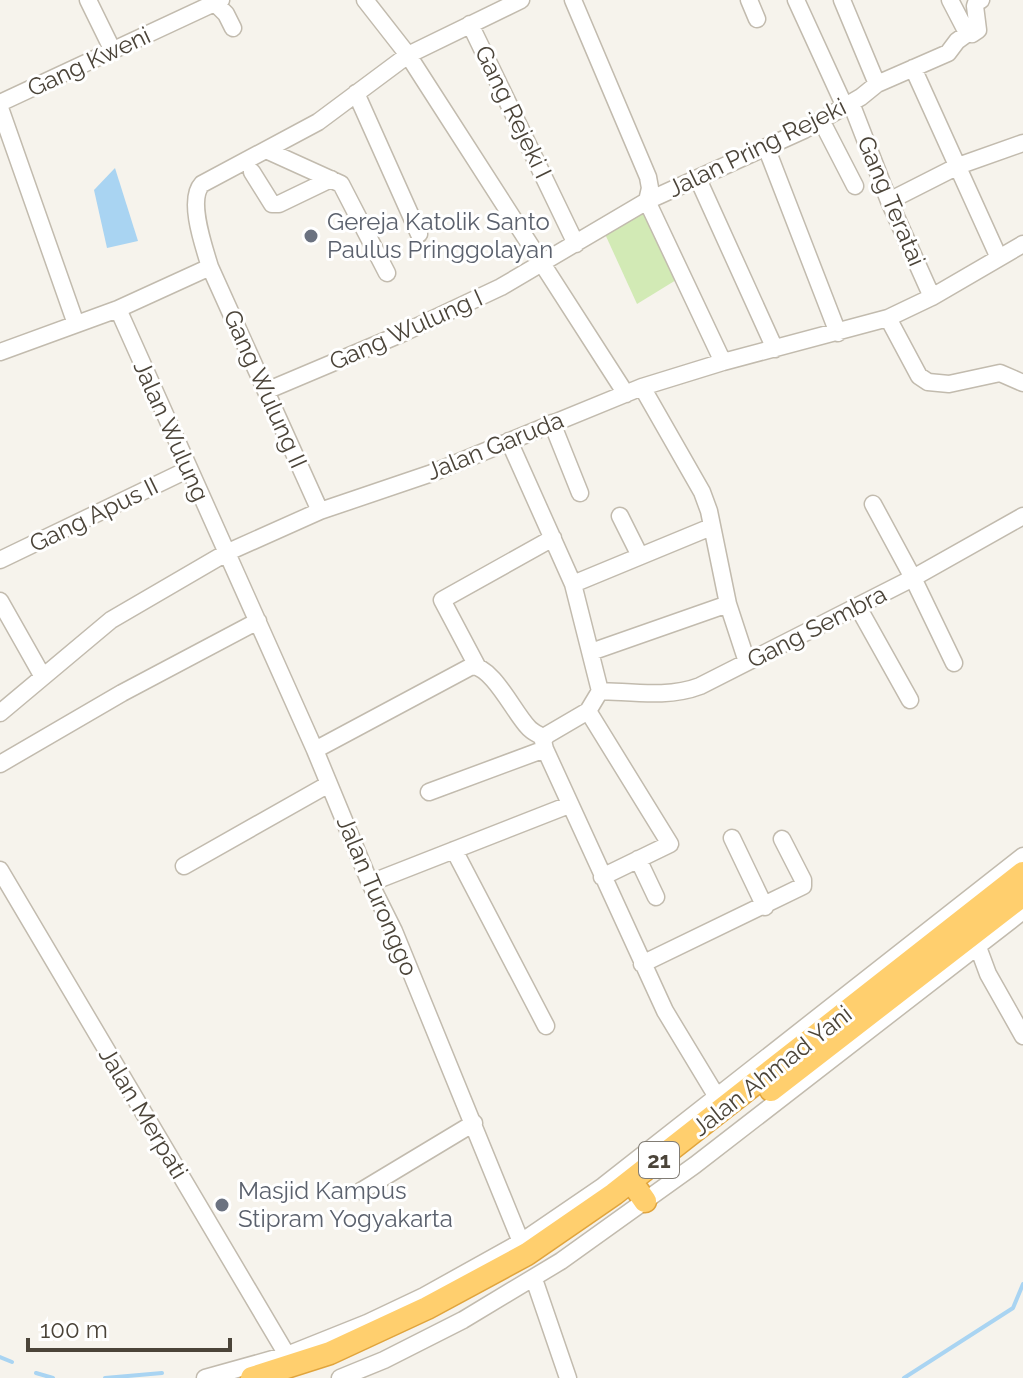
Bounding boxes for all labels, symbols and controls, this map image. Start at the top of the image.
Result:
street label: Gang Kweni [23,20,155,103]
street label: Gang Rejeki I [469,41,558,183]
street label: Jalan Pring Rejeki [663,92,851,203]
street label: Gang Teratai [851,132,932,270]
place label: Gereja Katolik Santo Paulus Pringgolayan [327,207,553,264]
marker: Gereja Katolik Santo Paulus Pringgolayan [302,227,320,245]
street label: Gang Wulung I [325,283,487,376]
street label: Gang Wulung II [218,305,313,473]
street label: Jalan Wulung [127,356,215,506]
street label: Jalan Garuda [422,405,568,486]
street label: Gang Apus II [25,471,163,558]
street label: Gang Sembra [742,579,891,674]
street label: Jalan Turonggo [331,812,424,980]
street label: Jalan Ahmad Yani [686,999,857,1142]
street label: Jalan Merpati [93,1042,194,1184]
road number: 21 [639,1142,679,1178]
place label: Masjid Kampus Stipram Yogyakarta [238,1176,453,1233]
marker: Masjid Kampus Stipram Yogyakarta [213,1196,231,1214]
scale bar [28,1302,230,1352]
text: 100 m [40,1315,108,1344]

